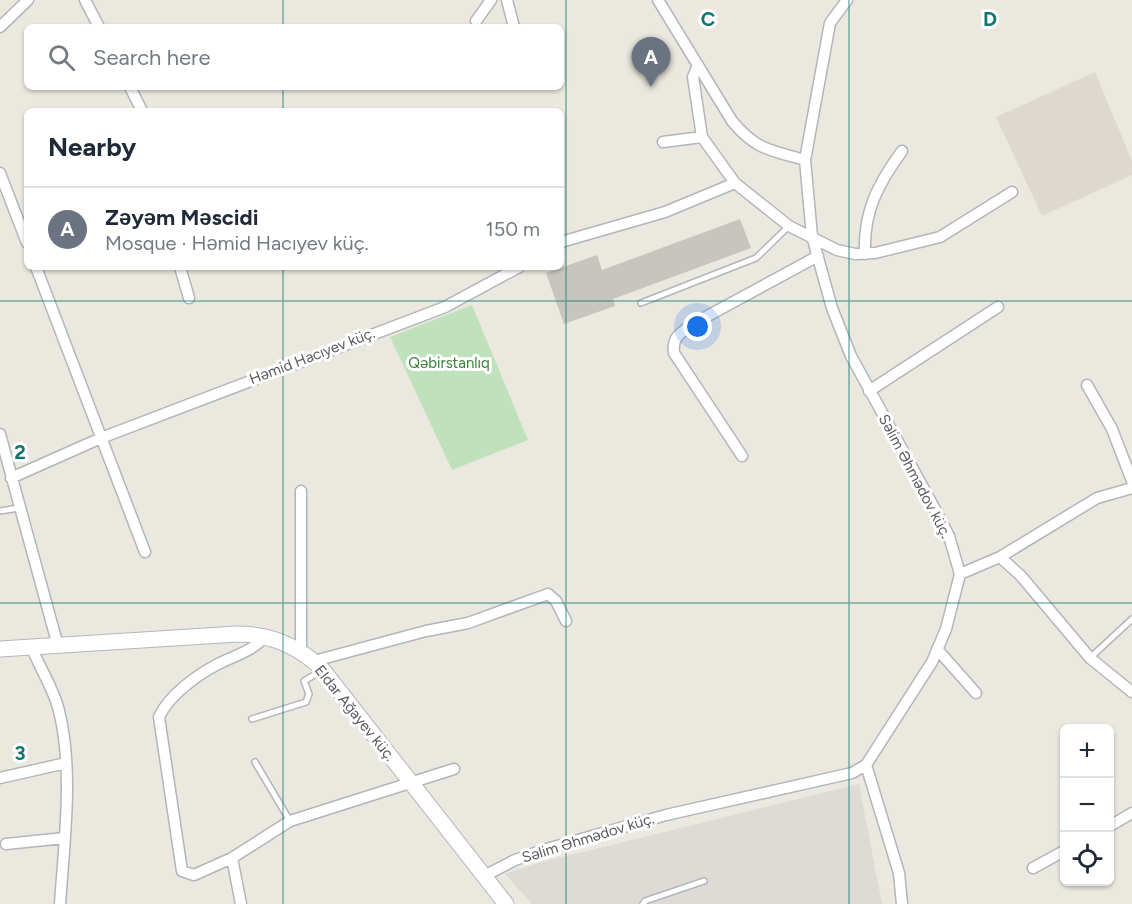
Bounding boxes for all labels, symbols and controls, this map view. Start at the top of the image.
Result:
text: C [701,7,715,31]
text: D [983,7,997,31]
search box [24,24,564,90]
pin: A [632,38,670,87]
icon: search [45,41,78,74]
text: Search here [93,44,211,71]
text: Nearby [48,131,136,163]
text: Zəyəm Məscidi [105,204,258,231]
text: A [60,217,75,241]
text: 150 m [485,217,540,241]
text: Mosque · Həmid Hacıyev küç. [105,231,369,255]
your location [683,312,712,341]
street label: Həmid Hacıyev küç. [247,324,377,388]
park label: Qəbirstanlıq [408,354,490,372]
street label: Səlim Əhmədov küç. [875,411,955,541]
text: 2 [14,440,26,464]
street label: Eldar Ağayev küç. [311,662,399,764]
map controls [1060,724,1114,886]
button: + [1060,724,1114,778]
text: 3 [14,741,26,765]
button: − [1060,778,1114,832]
street label: Səlim Əhmədov küç. [520,809,656,867]
button: locate [1060,832,1114,886]

